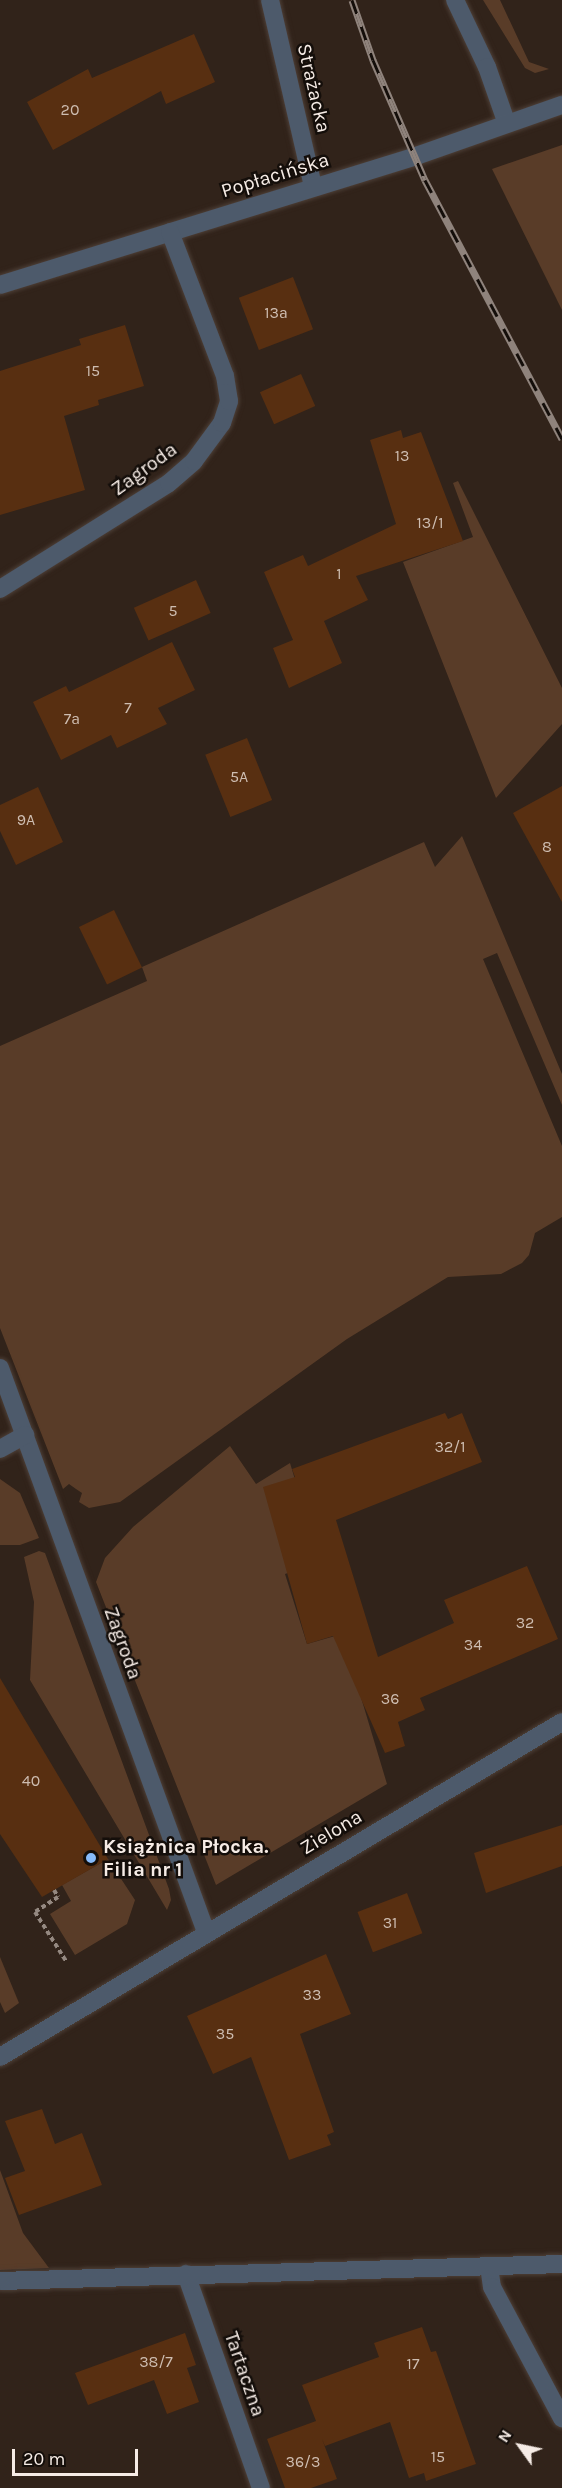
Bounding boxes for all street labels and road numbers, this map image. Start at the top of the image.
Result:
street label: Strażacka [292,41,336,135]
street label: Popłacińska [218,147,332,203]
street label: Zagroda [107,437,181,501]
street label: Zagroda [99,1604,147,1682]
street label: Zielona [296,1804,366,1860]
street label: Tartaczna [219,2329,271,2419]

